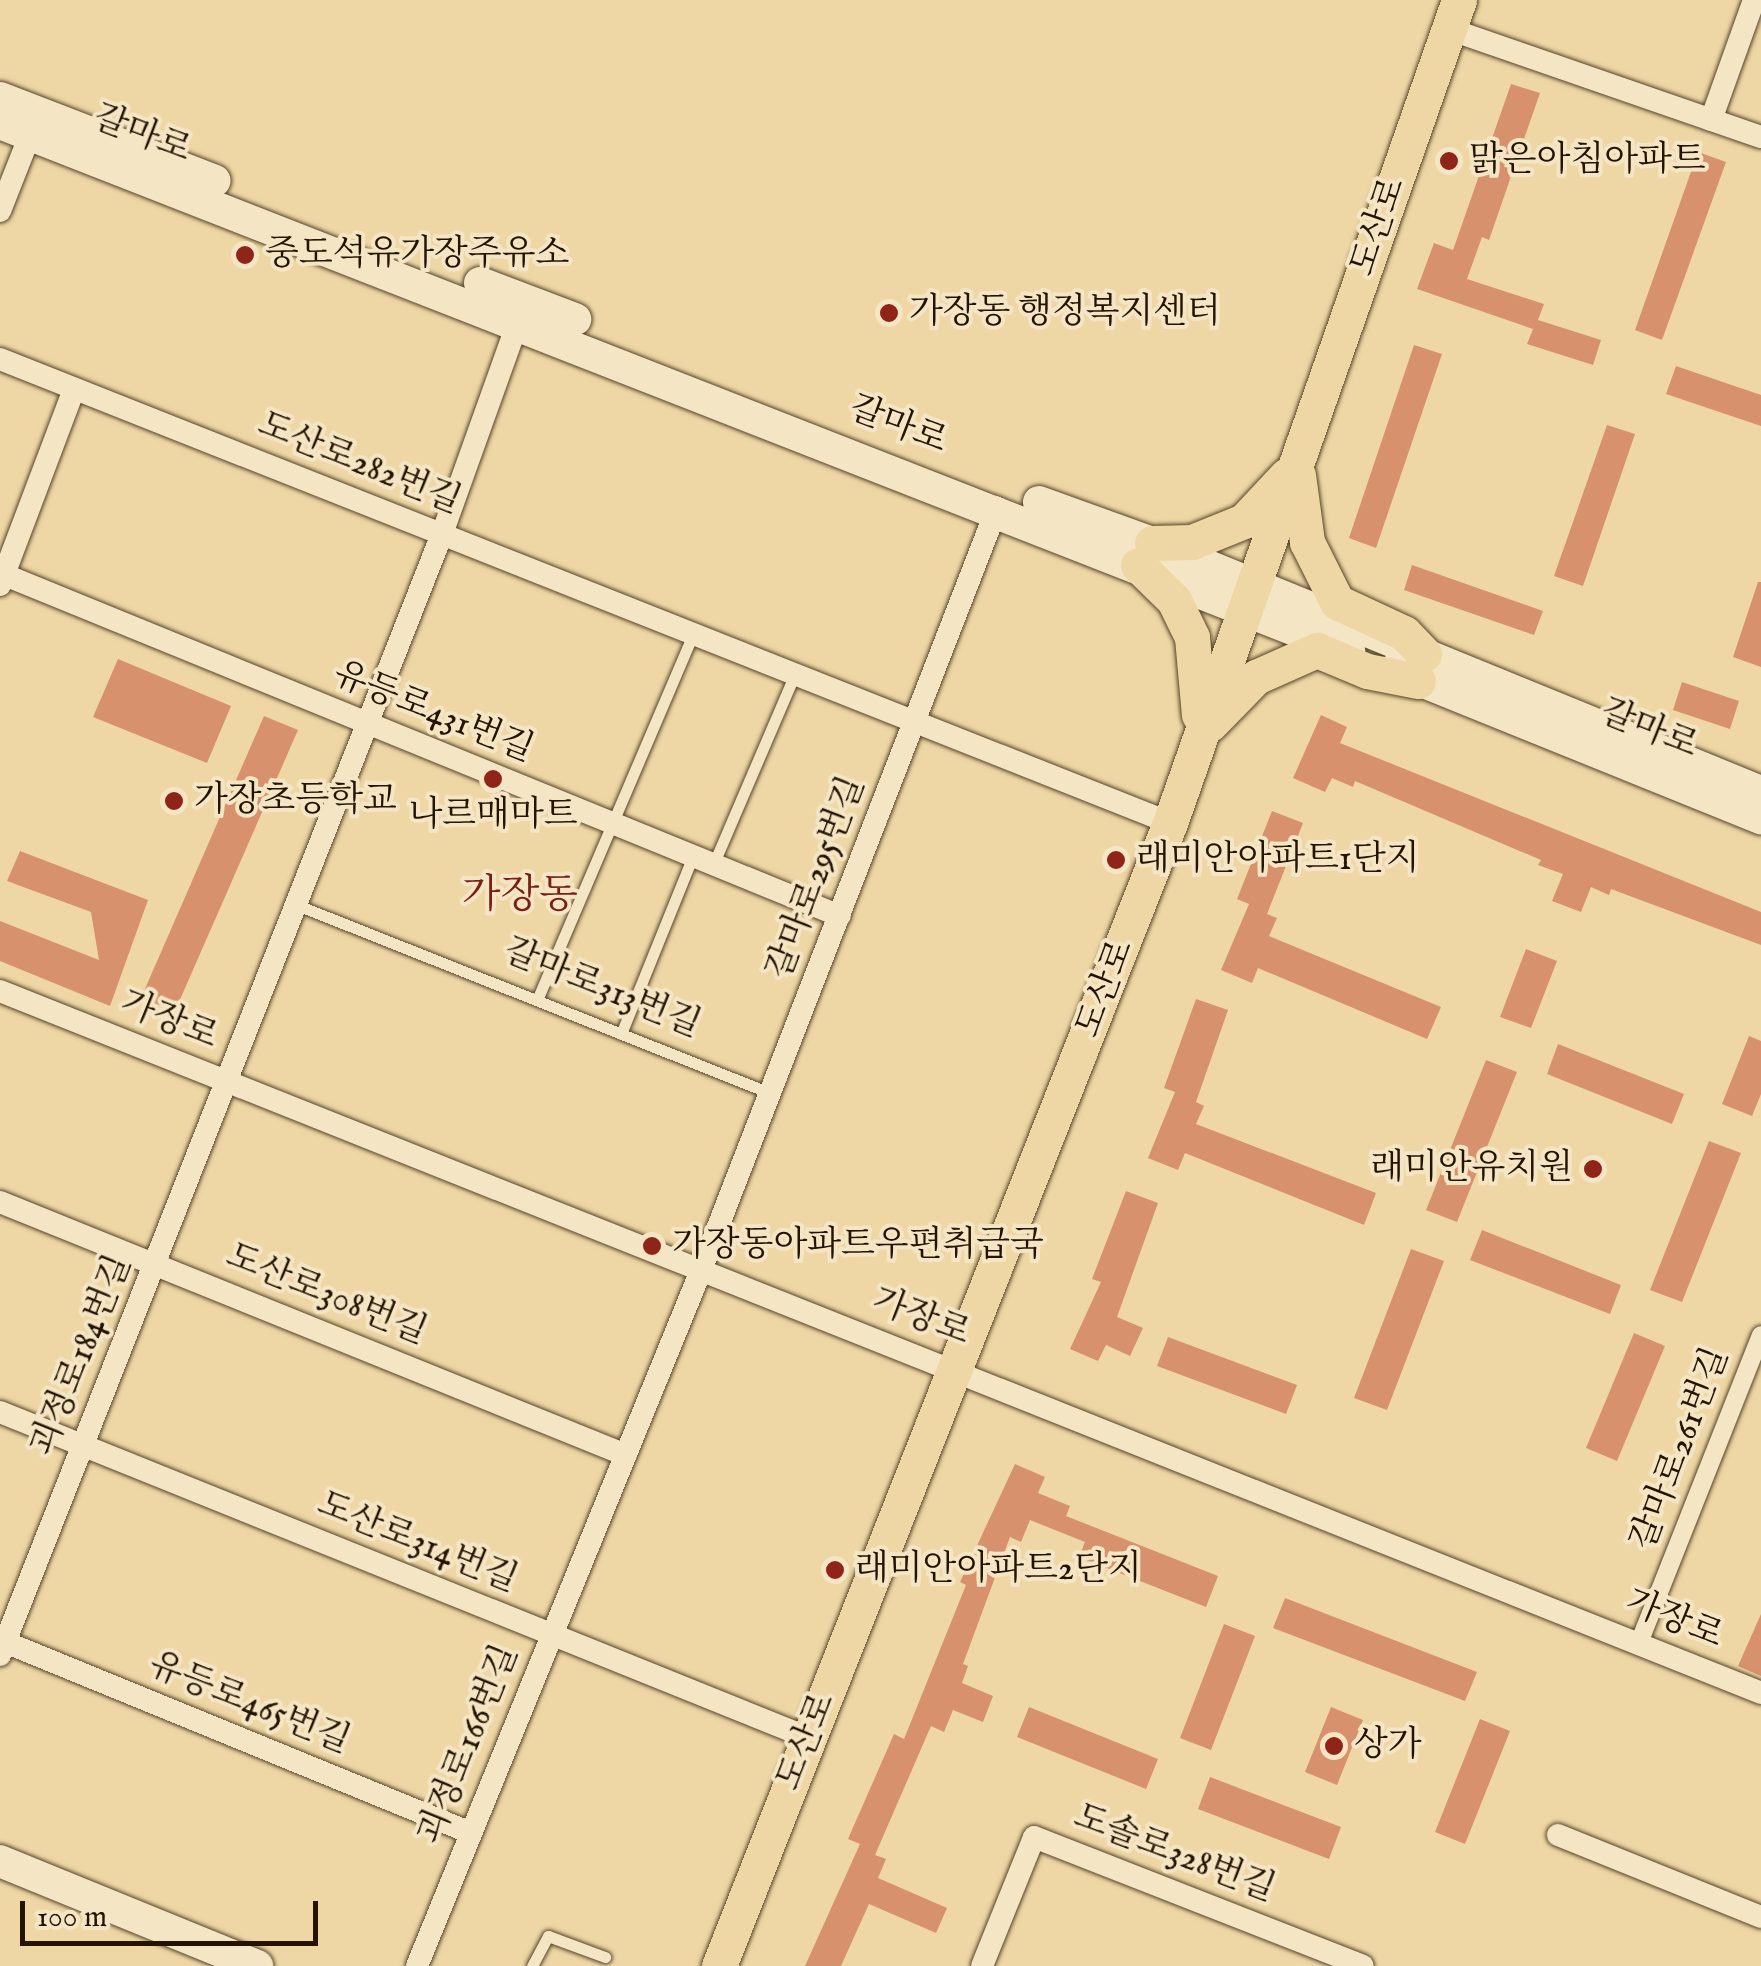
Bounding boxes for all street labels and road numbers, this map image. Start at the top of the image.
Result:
street label: 갈마로 [87,97,197,173]
street label: 도산로 [1343,172,1415,282]
street label: 갈마로 [843,388,953,464]
street label: 도산로282번길 [251,404,467,524]
street label: 유등로431번길 [327,654,539,772]
street label: 갈마로 [1594,692,1704,768]
street label: 갈마로295번길 [759,771,875,985]
street label: 갈마로313번길 [498,931,706,1047]
street label: 도산로 [1068,934,1144,1044]
street label: 가장로 [114,983,224,1059]
street label: 도산로308번길 [219,1236,433,1354]
street label: 괴정로184번길 [23,1249,141,1463]
street label: 가장로 [866,1280,976,1356]
street label: 갈마로261번길 [1623,1342,1739,1556]
street label: 도산로314번길 [311,1484,523,1602]
street label: 가장로 [1619,1582,1729,1658]
street label: 괴정로166번길 [410,1639,528,1851]
street label: 유등로465번길 [142,1645,356,1763]
street label: 도산로 [769,1687,845,1797]
street label: 도솔로328번길 [1067,1796,1281,1912]

